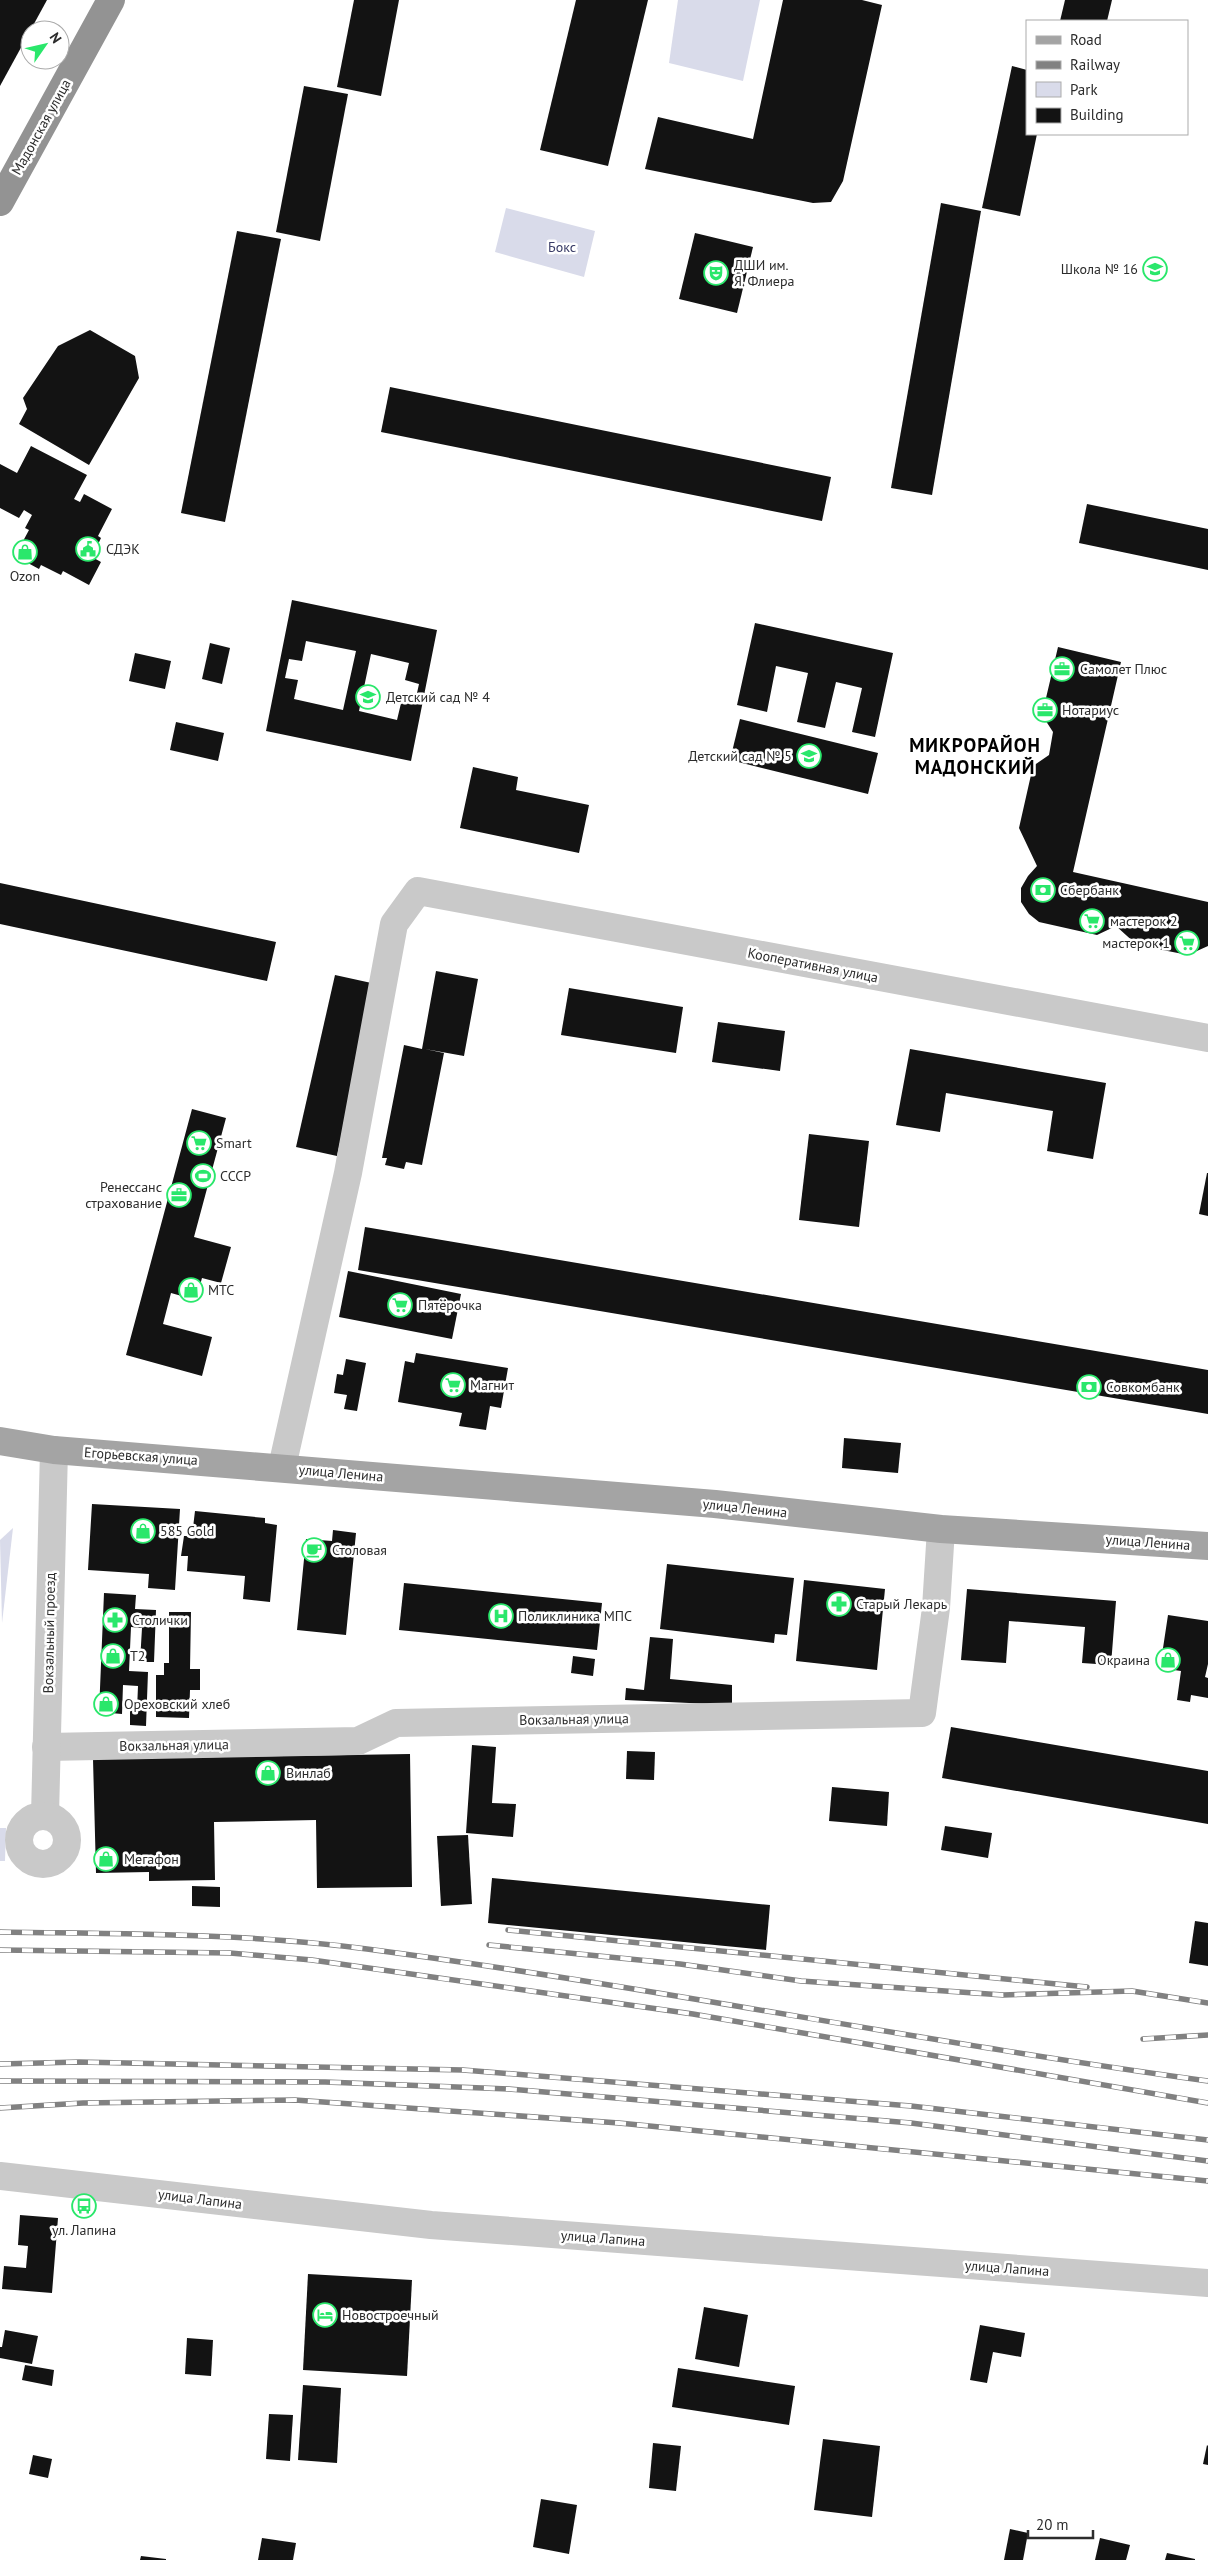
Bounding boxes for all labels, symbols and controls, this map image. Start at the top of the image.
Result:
north arrow [20,20,70,70]
legend [1026,20,1188,135]
text: N [46,29,66,47]
text: Road [1070,30,1102,49]
text: Railway [1070,55,1120,74]
street label: Мадонская улица [7,76,75,178]
text: Park [1070,80,1098,99]
text: Building [1070,105,1124,124]
park label: Бокс [548,238,576,256]
place label: ДШИ им. Я. Флиера [734,256,794,290]
school or university icon: Школа № 16 [1142,256,1168,282]
theatre icon: ДШИ им. Я. Флиера [703,260,729,286]
place label: Школа № 16 [1061,260,1138,278]
public building icon: СДЭК [75,536,101,562]
shop icon: Ozon [12,539,38,565]
place label: СДЭК [106,540,140,558]
place label: Ozon [10,567,40,585]
office icon: Самолет Плюс [1049,656,1075,682]
place label: Самолет Плюс [1080,660,1167,678]
school or university icon: Детский сад № 4 [355,684,381,710]
place label: Детский сад № 4 [386,688,490,706]
office icon: Нотариус [1032,697,1058,723]
place label: Нотариус [1062,701,1119,719]
district label: МИКРОРАЙОН МАДОНСКИЙ [909,733,1041,779]
school or university icon: Детский сад № 5 [796,743,822,769]
place label: Детский сад № 5 [688,747,792,765]
bank icon: Сбербанк [1030,877,1056,903]
place label: Сбербанк [1060,881,1119,899]
supermarket icon: мастерок 2 [1079,908,1105,934]
place label: мастерок 2 [1110,912,1178,930]
supermarket icon: мастерок 1 [1174,930,1200,956]
place label: мастерок 1 [1102,934,1170,952]
street label: Кооперативная улица [746,944,880,986]
supermarket icon: Smart [186,1130,212,1156]
place label: Smart [216,1134,252,1152]
sports icon: СССР [190,1163,216,1189]
place label: СССР [220,1167,251,1185]
place label: Ренессанс страхование [85,1178,162,1212]
office icon: Ренессанс страхование [166,1182,192,1208]
shop icon: МТС [178,1277,204,1303]
place label: МТС [208,1281,234,1299]
supermarket icon: Пятёрочка [387,1292,413,1318]
place label: Пятёрочка [418,1296,482,1314]
supermarket icon: Магнит [440,1372,466,1398]
bank icon: Совкомбанк [1076,1374,1102,1400]
place label: Магнит [470,1376,514,1394]
place label: Совкомбанк [1106,1378,1180,1396]
street label: Егорьевская улица [84,1443,199,1469]
street label: улица Ленина [298,1460,384,1486]
street label: улица Ленина [702,1495,788,1521]
shop icon: 585 Gold [130,1518,156,1544]
place label: 585 Gold [160,1522,214,1540]
street label: улица Ленина [1105,1530,1191,1554]
cafe icon: Столовая [301,1537,327,1563]
place label: Столовая [332,1541,387,1559]
street label: Вокзальный проезд [39,1572,59,1693]
pharmacy icon: Старый Лекарь [826,1591,852,1617]
place label: Старый Лекарь [856,1595,948,1613]
hospital icon: Поликлиника МПС [488,1603,514,1629]
pharmacy icon: Столички [102,1607,128,1633]
place label: Поликлиника МПС [518,1607,632,1625]
place label: Столички [132,1611,188,1629]
shop icon: T2 [100,1643,126,1669]
place label: T2 [130,1647,145,1665]
shop icon: Окраина [1155,1647,1181,1673]
place label: Окраина [1097,1651,1150,1669]
shop icon: Ореховский хлеб [93,1691,119,1717]
place label: Ореховский хлеб [124,1695,230,1713]
street label: Вокзальная улица [519,1709,629,1729]
street label: Вокзальная улица [119,1735,229,1755]
shop icon: Винлаб [255,1760,281,1786]
place label: Винлаб [286,1764,331,1782]
shop icon: Мегафон [93,1846,119,1872]
place label: Мегафон [124,1850,179,1868]
street label: улица Лапина [157,2185,243,2213]
bus stop icon: ул. Лапина [71,2193,97,2219]
place label: ул. Лапина [52,2221,116,2239]
street label: улица Лапина [560,2226,646,2250]
street label: улица Лапина [964,2256,1050,2280]
hotel icon: Новостроечный [312,2302,338,2328]
place label: Новостроечный [342,2306,439,2324]
scale bar [1028,2508,1093,2540]
text: 20 m [1036,2515,1069,2534]

